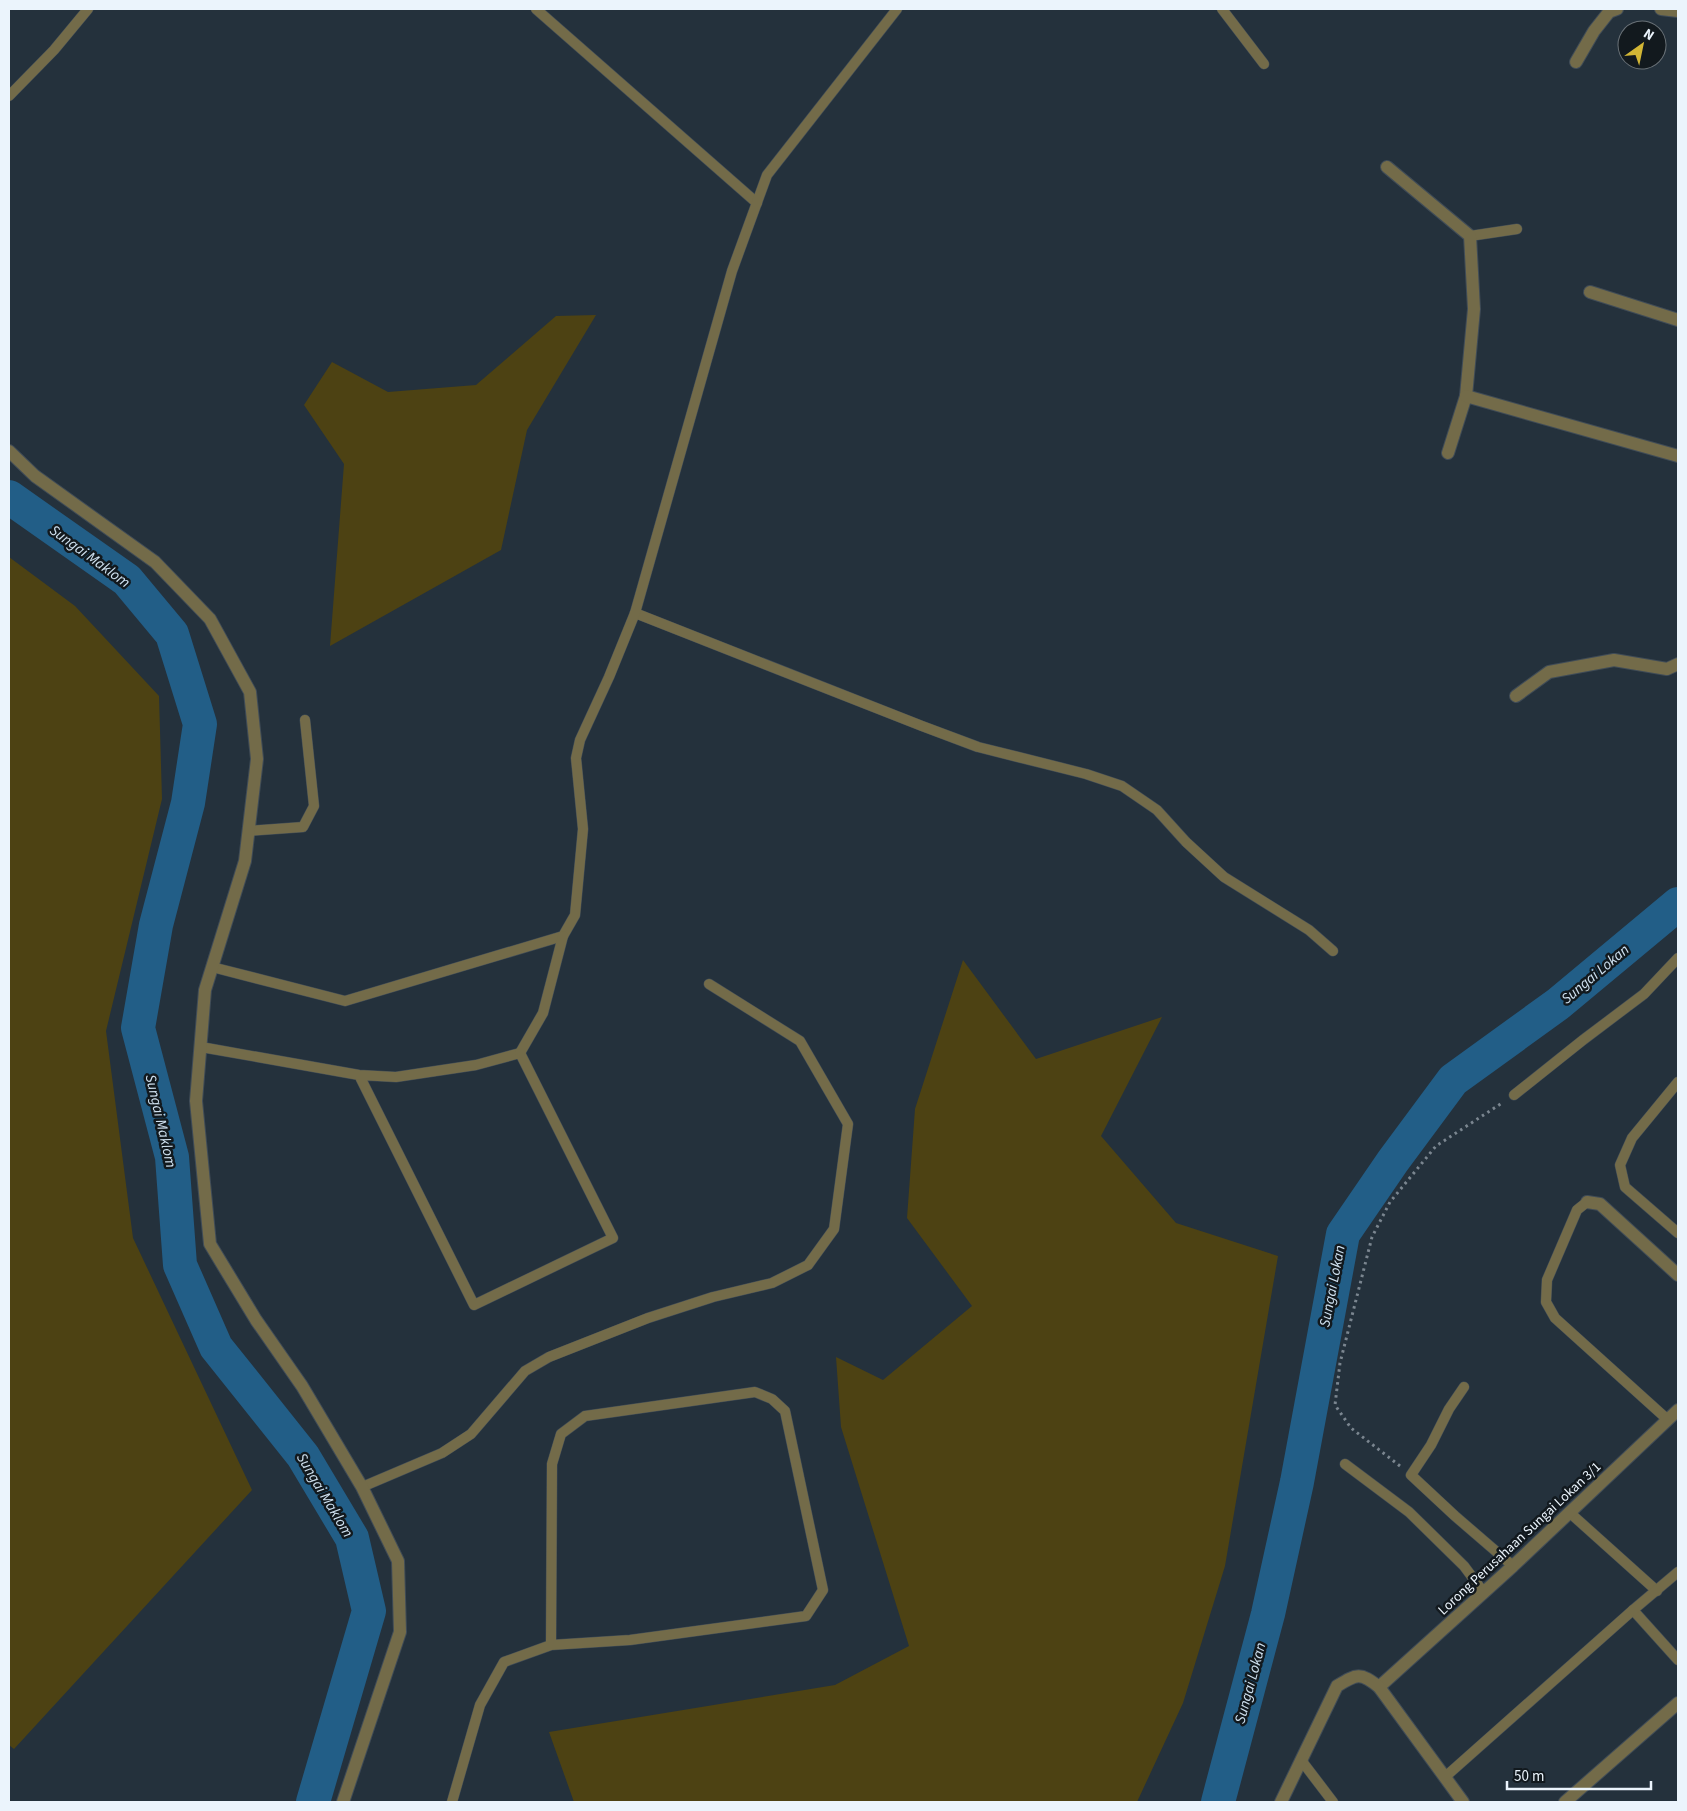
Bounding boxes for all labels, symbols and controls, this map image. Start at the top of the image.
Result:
north arrow [1617,20,1667,70]
text: N [1639,24,1658,46]
water label: Sungai Maklom [45,520,134,593]
water label: Sungai Lokan [1557,940,1634,1009]
water label: Sungai Maklom [140,1072,181,1170]
water label: Sungai Lokan [1314,1243,1351,1329]
water label: Sungai Maklom [291,1449,358,1541]
street label: Lorong Perusahaan Sungai Lokan 3/1 [1434,1458,1606,1620]
water label: Sungai Lokan [1230,1640,1271,1726]
scale bar [1507,1758,1651,1790]
text: 50 m [1514,1766,1544,1787]

